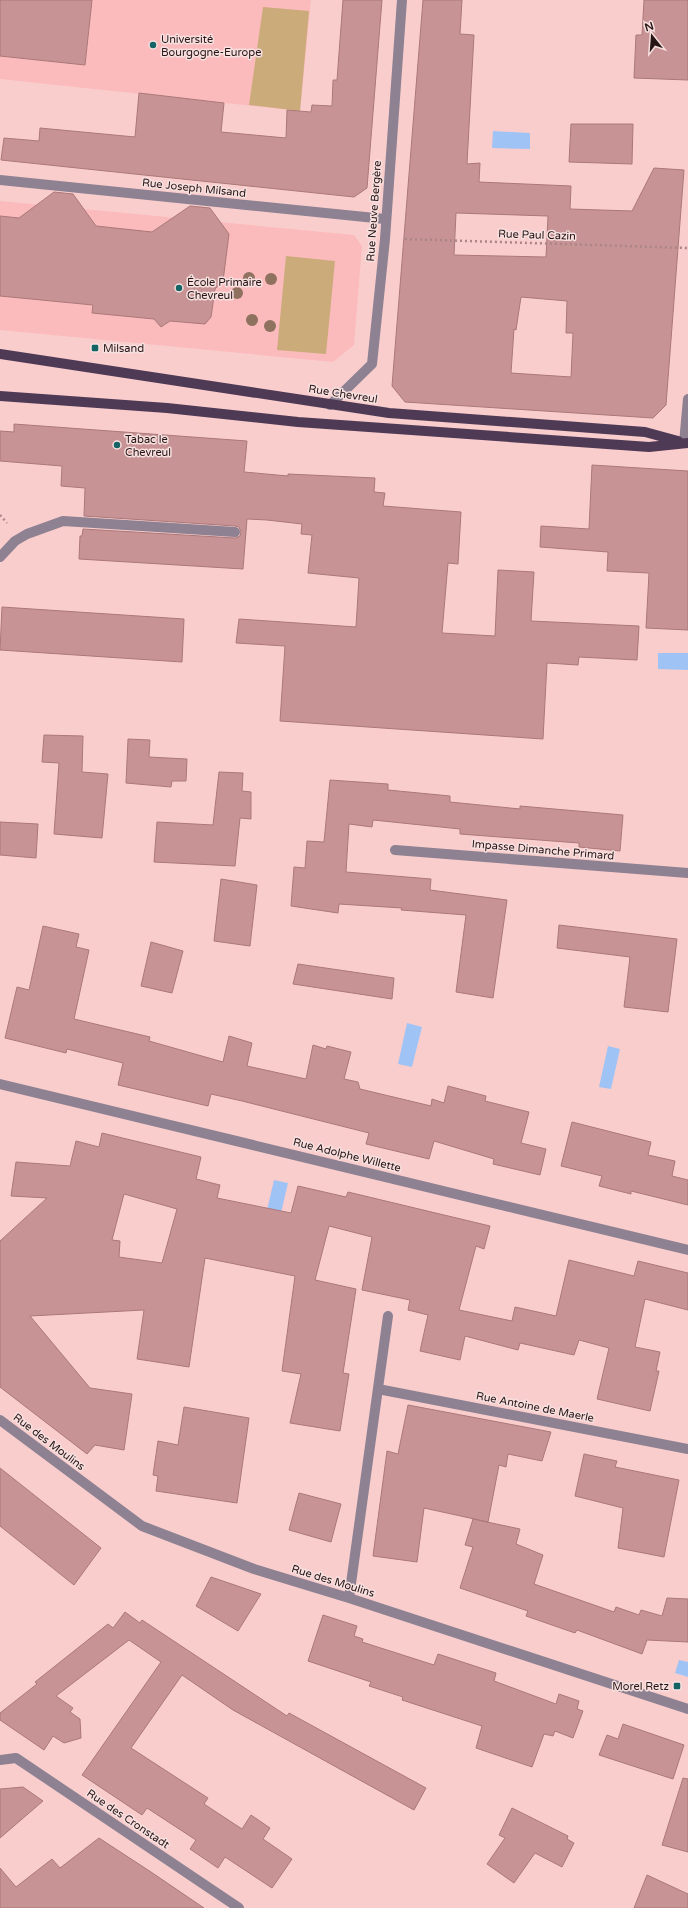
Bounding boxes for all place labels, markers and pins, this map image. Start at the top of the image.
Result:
place label: Université Bourgogne-Europe [161,33,261,59]
marker: Université Bourgogne-Europe [148,40,158,50]
place label: École Primaire Chevreul [187,275,262,302]
marker: École Primaire Chevreul [174,283,184,293]
place label: Milsand [103,342,144,355]
marker: Milsand [90,343,100,353]
place label: Tabac le Chevreul [125,433,171,459]
marker: Tabac le Chevreul [112,440,122,450]
place label: Morel Retz [612,1680,670,1693]
marker: Morel Retz [672,1681,682,1691]

